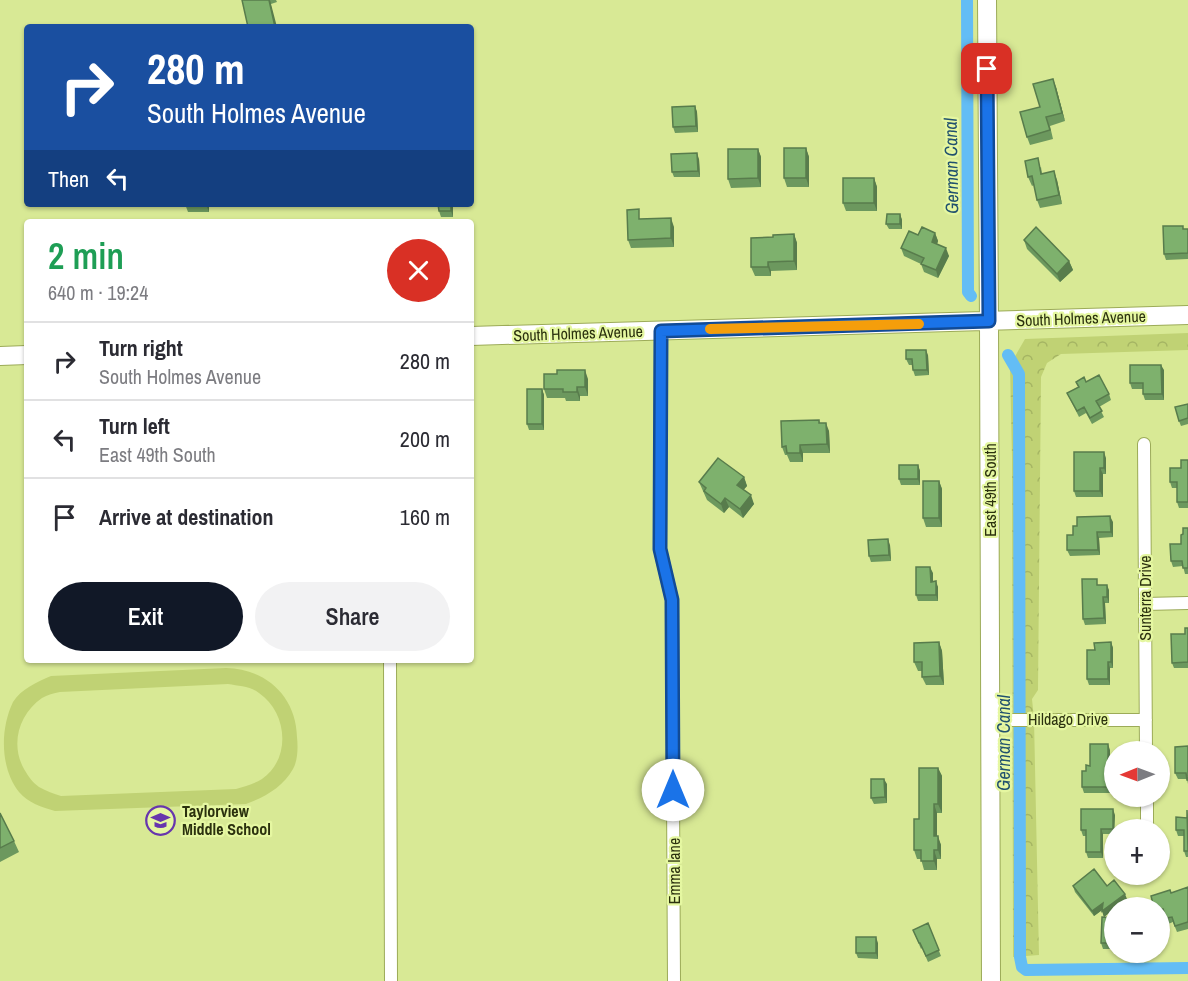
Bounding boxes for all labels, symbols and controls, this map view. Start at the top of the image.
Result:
text: 280 m [147,41,245,97]
pin [961,43,1012,94]
icon: right [48,48,126,126]
icon: arrive [970,52,1003,85]
text: South Holmes Avenue [147,95,366,131]
water label: German Canal [938,117,964,214]
icon: left [101,162,134,195]
text: Then [48,164,89,194]
text: 2 min [48,232,124,280]
button: close [387,239,450,302]
text: 640 m · 19:24 [48,279,148,306]
street label: South Holmes Avenue [1016,305,1146,331]
street label: South Holmes Avenue [513,320,643,346]
text: Turn right [99,333,183,363]
icon: right [48,345,81,378]
text: 280 m [400,346,450,376]
text: South Holmes Avenue [99,363,261,390]
text: Turn left [99,411,170,441]
icon: left [48,423,81,456]
text: 200 m [400,424,450,454]
text: East 49th South [99,441,216,468]
street label: East 49th South [979,443,1001,537]
icon: arrive [48,501,81,534]
text: Arrive at destination [99,502,273,532]
text: 160 m [400,502,450,532]
street label: Sunterra Drive [1134,555,1156,641]
button: Exit [48,582,243,651]
button: Share [255,582,450,651]
water label: German Canal [991,694,1016,791]
street label: Hildago Drive [1028,708,1108,730]
north arrow [1104,741,1170,807]
map controls [1104,741,1170,963]
position arrow [641,758,705,822]
place label: Taylorview Middle School [182,800,271,840]
school or university icon: Taylorview Middle School [145,804,177,836]
button: + [1104,819,1170,885]
street label: Emma lane [663,838,685,904]
button: − [1104,897,1170,963]

